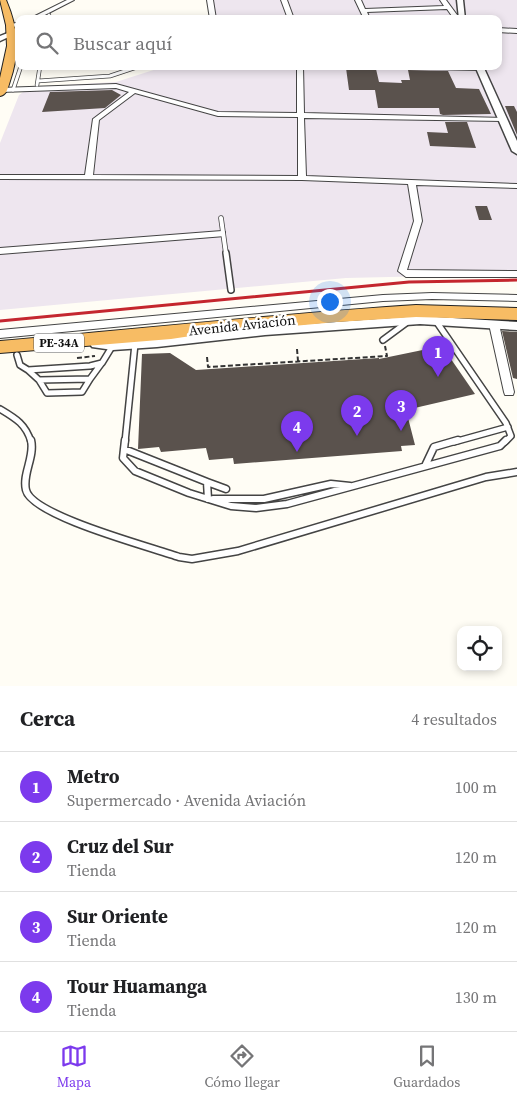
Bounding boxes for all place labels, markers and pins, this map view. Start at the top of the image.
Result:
pin: 1 [422,336,454,377]
pin: 3 [385,390,417,431]
pin: 2 [341,395,373,436]
pin: 4 [281,411,313,452]

